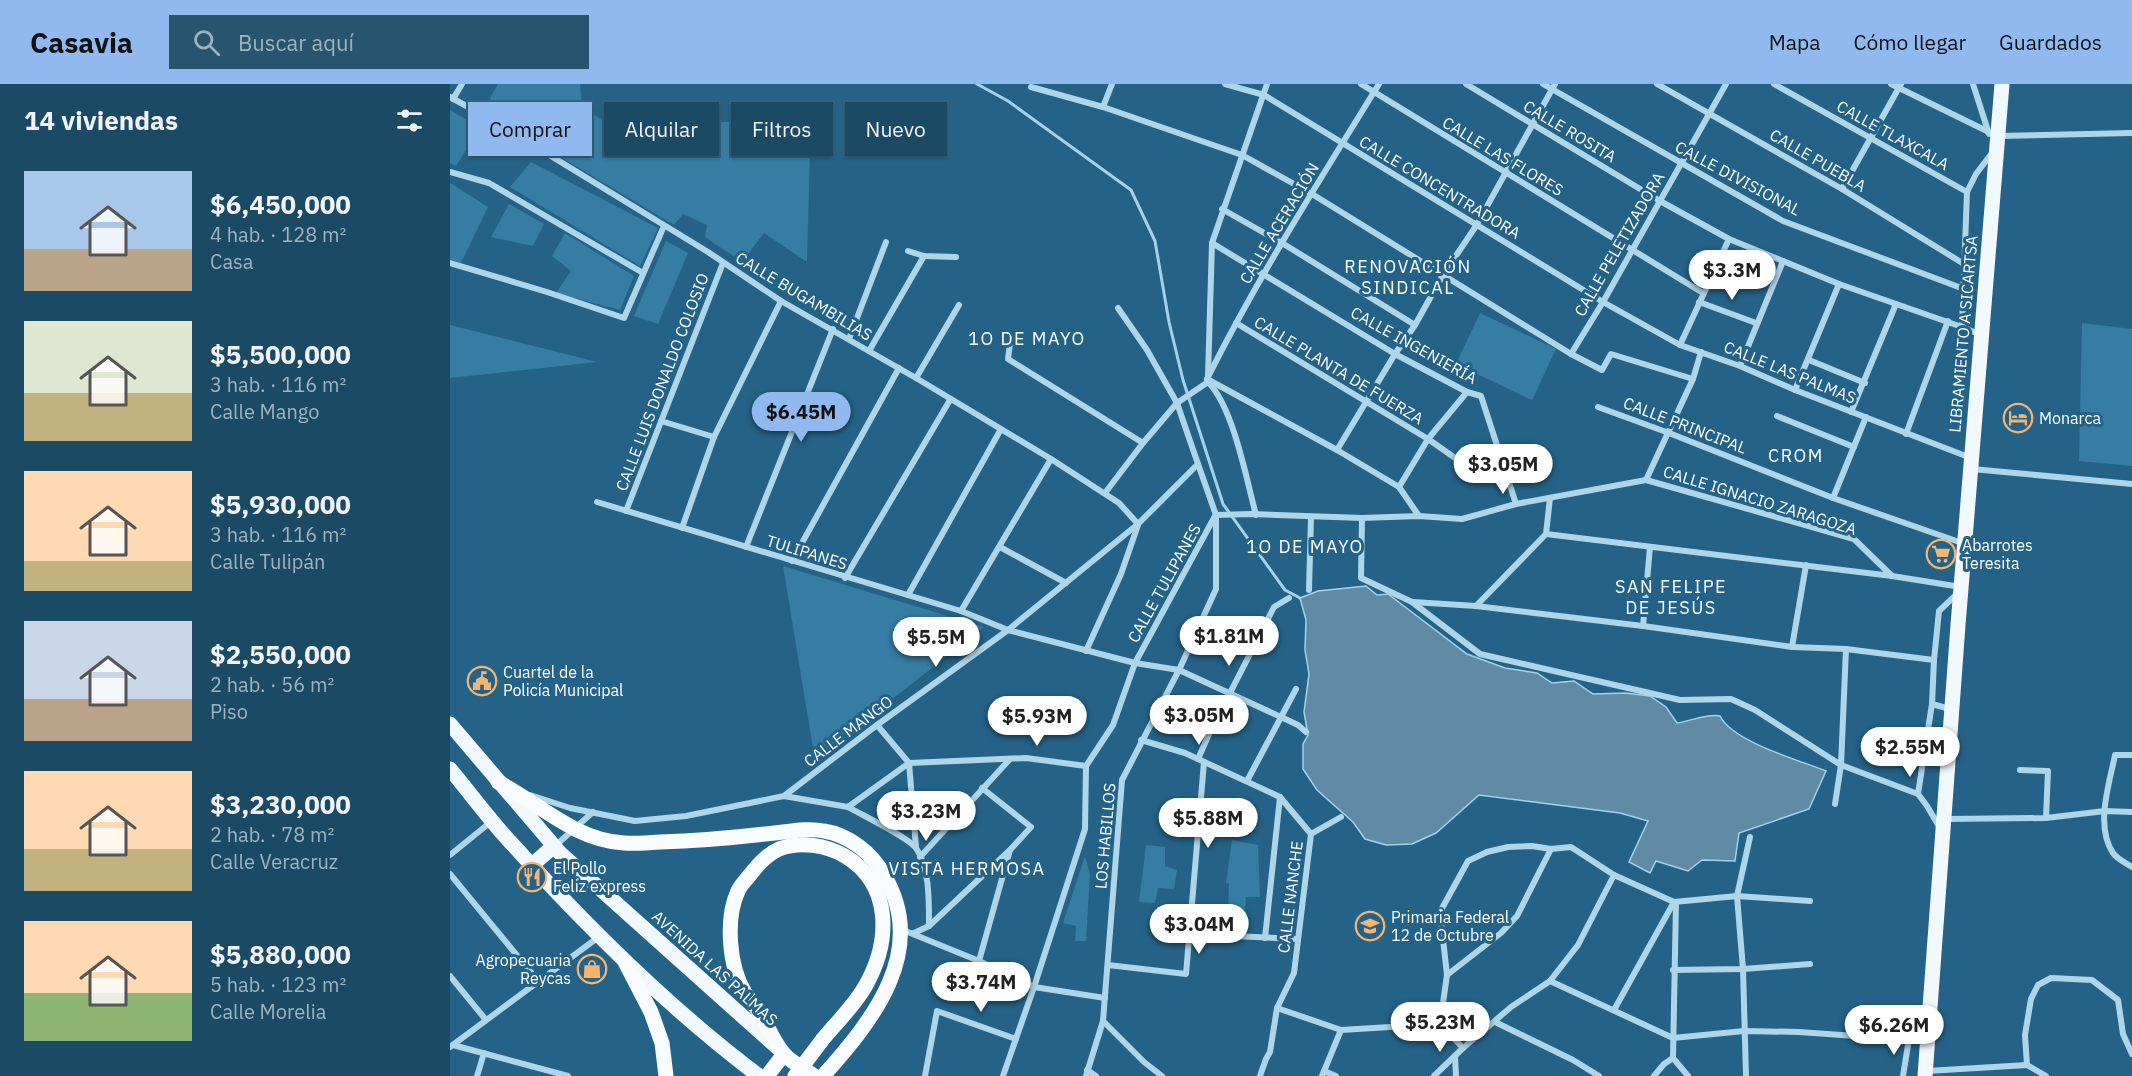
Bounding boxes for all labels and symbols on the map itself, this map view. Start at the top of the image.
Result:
street label: CALLE ROSITA [1520,95,1620,167]
street label: CALLE TLAXCALA [1833,96,1953,174]
street label: CALLE LAS FLORES [1439,112,1567,200]
street label: CALLE PUEBLA [1766,124,1870,196]
street label: CALLE CONCENTRADORA [1356,131,1524,243]
street label: CALLE DIVISIONAL [1672,136,1804,220]
street label: CALLE ACERACIÓN [1234,158,1323,287]
street label: CALLE PELETIZADORA [1570,168,1668,320]
street label: LIBRAMIENTO A SICARTSA [1944,235,1982,433]
street label: CALLE BUGAMBILIAS [732,247,876,345]
pin: $3.3M [1690,250,1774,301]
district label: RENOVACIÓN SINDICAL [1344,255,1472,299]
street label: CALLE LUIS DONALDO COLOSIO [611,270,713,494]
street label: CALLE INGENIERÍA [1347,301,1481,388]
street label: CALLE PLANTA DE FUERZA [1251,312,1427,428]
district label: 1O DE MAYO [968,327,1086,350]
street label: CALLE LAS PALMAS [1721,336,1859,408]
pin: $6.45M [752,392,850,443]
street label: CALLE PRINCIPAL [1620,392,1750,458]
hotel icon: Monarca [2002,402,2034,434]
place label: Monarca [2039,408,2101,428]
pin: $3.05M [1454,444,1552,495]
district label: CROM [1768,444,1824,467]
street label: CALLE IGNACIO ZARAGOZA [1661,461,1859,539]
street label: CALLE TULIPANES [1123,520,1205,646]
street label: TULIPANES [764,530,850,574]
district label: 1O DE MAYO [1246,535,1364,558]
place label: Abarrotes Teresita [1962,535,2033,573]
supermarket icon: Abarrotes Teresita [1925,538,1957,570]
district label: SAN FELIPE DE JESÚS [1615,575,1727,619]
pin: $1.81M [1180,616,1278,667]
pin: $5.5M [894,617,978,668]
place label: Cuartel de la Policía Municipal [503,662,623,700]
public building icon: Cuartel de la Policía Municipal [466,665,498,697]
street label: CALLE MANGO [800,691,896,771]
pin: $3.05M [1150,695,1248,746]
pin: $5.93M [988,696,1086,747]
pin: $2.55M [1861,727,1959,778]
street label: LOS HABILLOS [1090,782,1120,890]
pin: $3.23M [877,791,975,842]
pin: $5.88M [1159,798,1257,849]
street label: CALLE NANCHE [1273,840,1307,954]
district label: VISTA HERMOSA [889,857,1045,880]
place label: El Pollo Feliz express [553,858,646,896]
restaurant icon: El Pollo Feliz express [516,861,548,893]
pin: $3.04M [1150,904,1248,955]
street label: AVENIDA LAS PALMAS [648,906,782,1030]
place label: Primaria Federal 12 de Octubre [1391,907,1509,945]
school or university icon: Primaria Federal 12 de Octubre [1354,910,1386,942]
place label: Agropecuaria Reycas [475,950,571,988]
shop icon: Agropecuaria Reycas [576,953,608,985]
pin: $3.74M [932,962,1030,1013]
pin: $5.23M [1391,1002,1489,1053]
pin: $6.26M [1845,1005,1943,1056]

